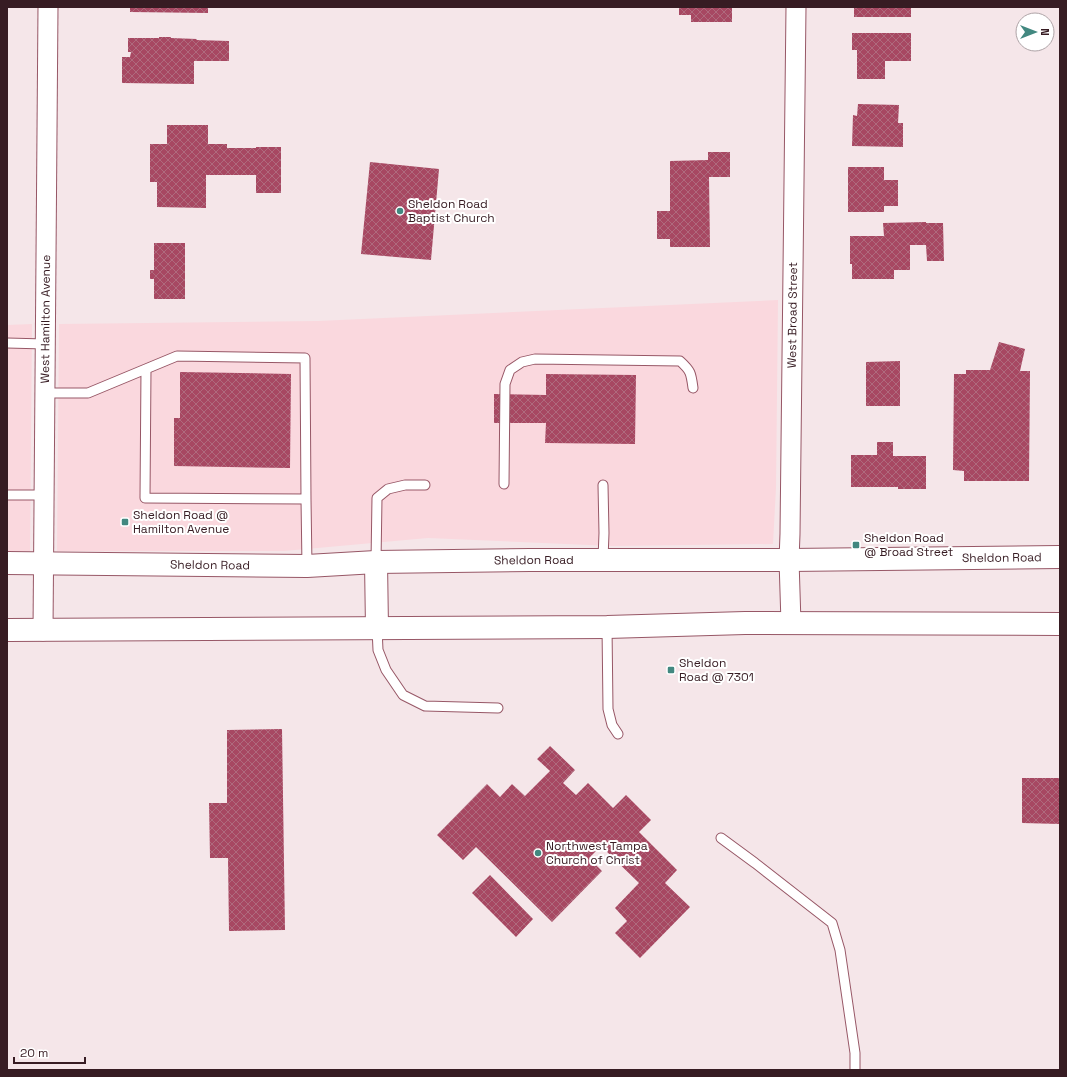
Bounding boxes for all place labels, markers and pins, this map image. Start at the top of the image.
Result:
place label: Sheldon Road Baptist Church [408,196,495,226]
marker: Sheldon Road Baptist Church [395,206,405,216]
place label: Sheldon Road @ Hamilton Avenue [133,507,229,537]
marker: Sheldon Road @ Hamilton Avenue [120,517,130,527]
place label: Sheldon Road @ Broad Street [864,530,953,560]
marker: Sheldon Road @ Broad Street [851,540,861,550]
place label: Sheldon Road @ 7301 [679,655,754,685]
marker: Sheldon Road @ 7301 [666,665,676,675]
place label: Northwest Tampa Church of Christ [546,838,648,868]
marker: Northwest Tampa Church of Christ [533,848,543,858]

